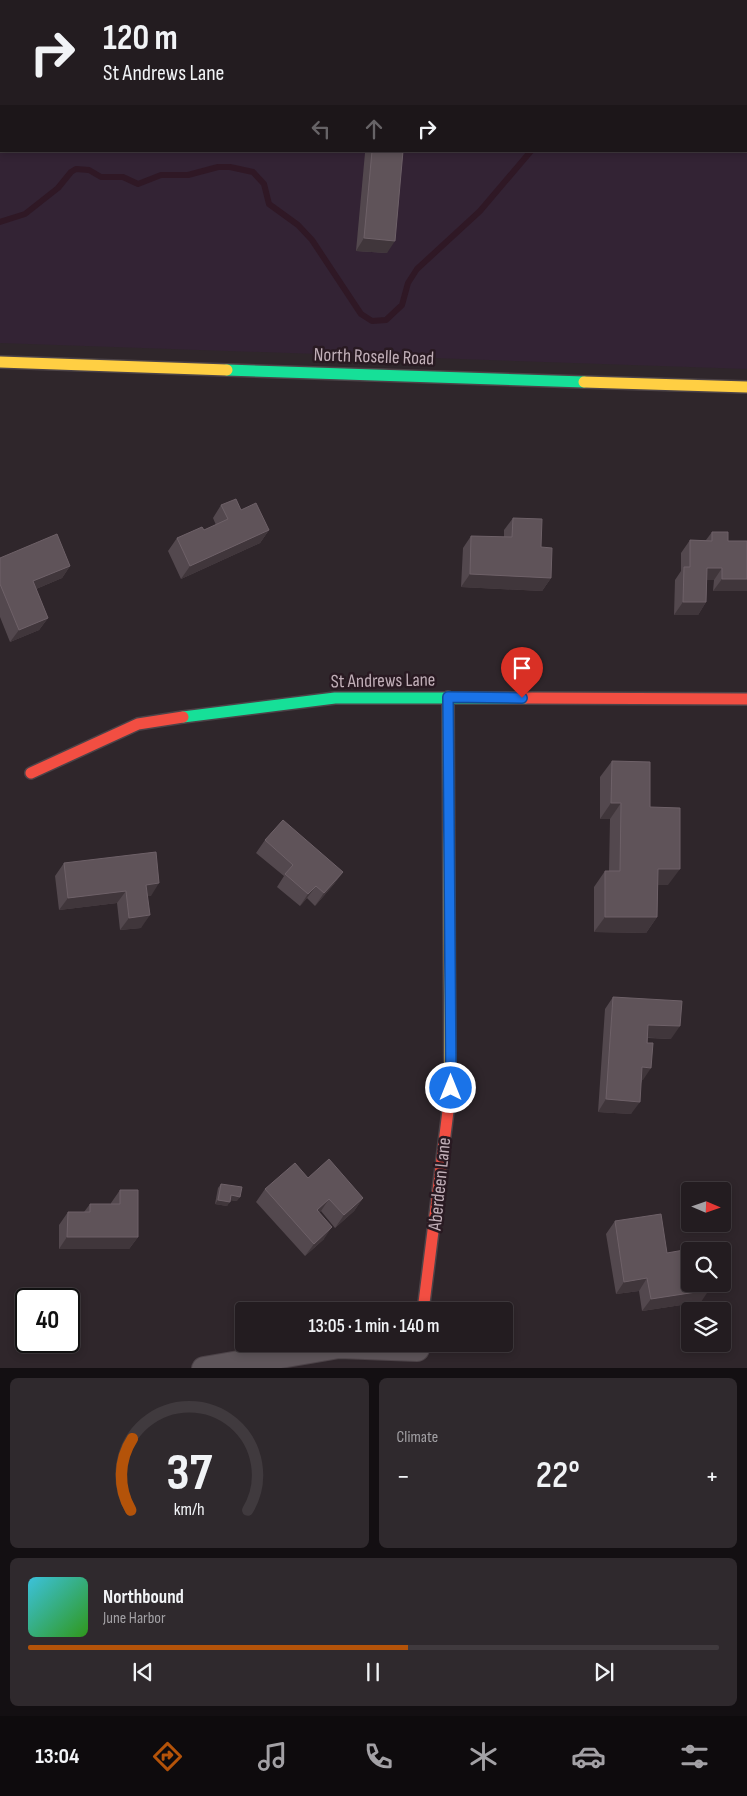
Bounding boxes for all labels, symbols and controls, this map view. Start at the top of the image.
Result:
text: 120 m [103,17,178,60]
icon: right [20,20,85,85]
text: St Andrews Lane [103,60,224,87]
icon: left [307,115,335,143]
icon: ahead [360,115,388,143]
icon: right [413,115,441,143]
street label: North Roselle Road [313,343,435,371]
pin [501,647,543,698]
icon: arrive [508,654,536,682]
street label: St Andrews Lane [330,669,436,693]
position arrow [424,1061,476,1113]
street label: Aberdeen Lane [424,1136,456,1233]
north arrow [681,1182,731,1232]
map controls [681,1182,731,1352]
button: search [681,1242,731,1292]
speed limit sign: 40 [15,1288,80,1353]
button: layers [681,1302,731,1352]
text: 13:05 · 1 min · 140 m [308,1315,440,1338]
text: Climate [397,1428,438,1447]
text: 37 [166,1442,213,1505]
text: 22° [536,1453,580,1498]
text: − [397,1460,410,1493]
text: + [705,1460,719,1493]
text: km/h [174,1499,205,1520]
text: Northbound [103,1586,184,1609]
text: June Harbor [103,1609,166,1628]
icon: previous [129,1658,157,1686]
icon: pause [359,1658,387,1686]
icon: next [590,1658,618,1686]
icon: directions [150,1739,185,1774]
icon: music [255,1739,290,1774]
icon: phone [361,1739,396,1774]
icon: climate [466,1739,501,1774]
icon: car [571,1739,606,1774]
icon: filters [677,1739,712,1774]
text: 13:04 [35,1743,79,1770]

